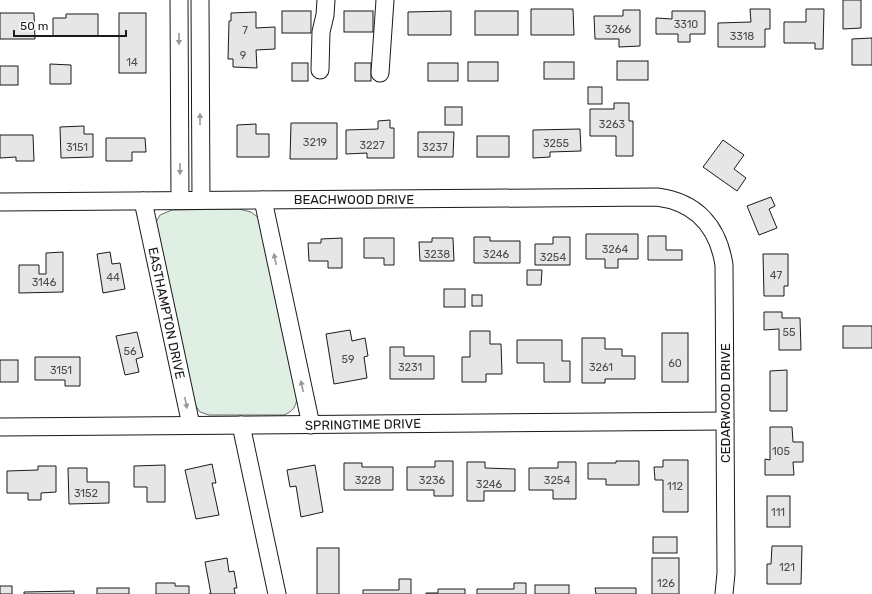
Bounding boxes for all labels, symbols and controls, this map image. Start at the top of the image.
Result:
scale bar [14,12,126,38]
house number: 3310 [674,18,698,31]
text: 50 m [20,19,48,33]
house number: 3266 [605,23,632,36]
house number: 7 [242,24,248,37]
house number: 3318 [730,30,754,43]
one-way arrow [176,33,182,46]
house number: 9 [240,49,246,62]
house number: 14 [126,56,138,69]
one-way arrow [197,112,203,125]
house number: 3263 [599,118,626,131]
house number: 3219 [303,136,327,149]
house number: 3255 [543,137,570,150]
house number: 3227 [359,139,385,152]
house number: 3151 [66,141,88,154]
house number: 3237 [422,141,448,154]
one-way arrow [177,163,183,176]
street label: BEACHWOOD DRIVE [294,192,414,207]
house number: 3264 [602,243,628,256]
street label: EASTHAMPTON DRIVE [145,246,188,381]
house number: 3238 [424,248,450,261]
house number: 3246 [483,248,510,261]
house number: 3254 [540,251,566,264]
one-way arrow [272,253,278,265]
house number: 47 [770,269,782,282]
house number: 44 [106,271,120,284]
house number: 3146 [32,276,57,289]
house number: 55 [782,326,796,339]
street label: CEDARWOOD DRIVE [718,343,733,463]
house number: 56 [123,345,137,358]
house number: 59 [341,353,355,366]
house number: 60 [668,357,682,370]
house number: 3231 [398,361,422,374]
house number: 3261 [589,361,613,374]
house number: 3151 [50,364,72,377]
one-way arrow [299,380,305,393]
one-way arrow [184,397,190,409]
street label: SPRINGTIME DRIVE [305,416,421,433]
house number: 105 [772,445,791,458]
house number: 3228 [355,474,381,487]
house number: 3236 [419,474,446,487]
house number: 3254 [544,474,570,487]
house number: 3246 [476,478,503,491]
house number: 112 [667,480,683,493]
house number: 3152 [74,487,98,500]
house number: 111 [771,506,785,519]
house number: 121 [779,561,795,574]
house number: 126 [657,577,675,590]

